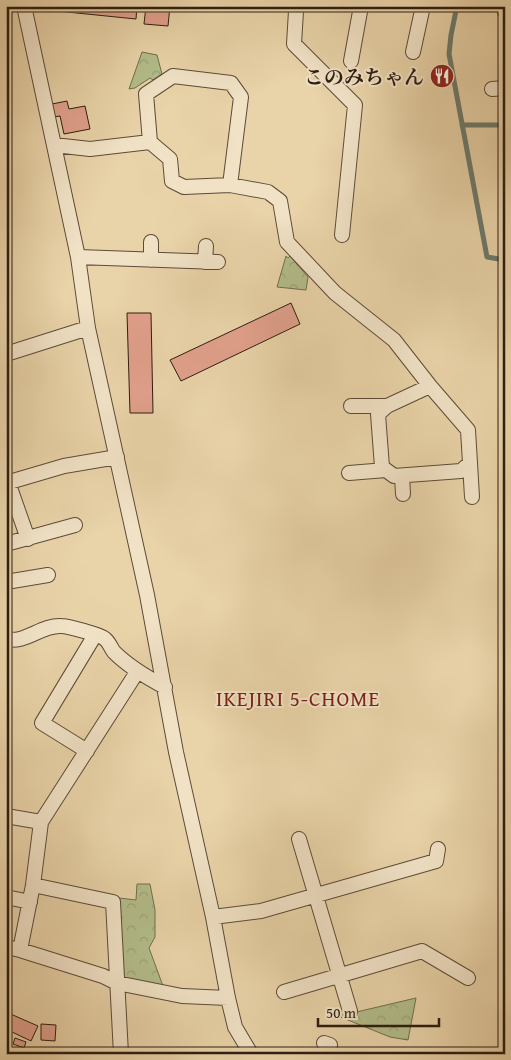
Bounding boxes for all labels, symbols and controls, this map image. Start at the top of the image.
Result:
place label: このみちゃん [304,62,424,91]
restaurant icon: このみちゃん [429,63,455,89]
district label: IKEJIRI 5-CHOME [216,683,380,714]
scale bar [318,995,440,1027]
text: 50 m [326,1002,357,1023]

